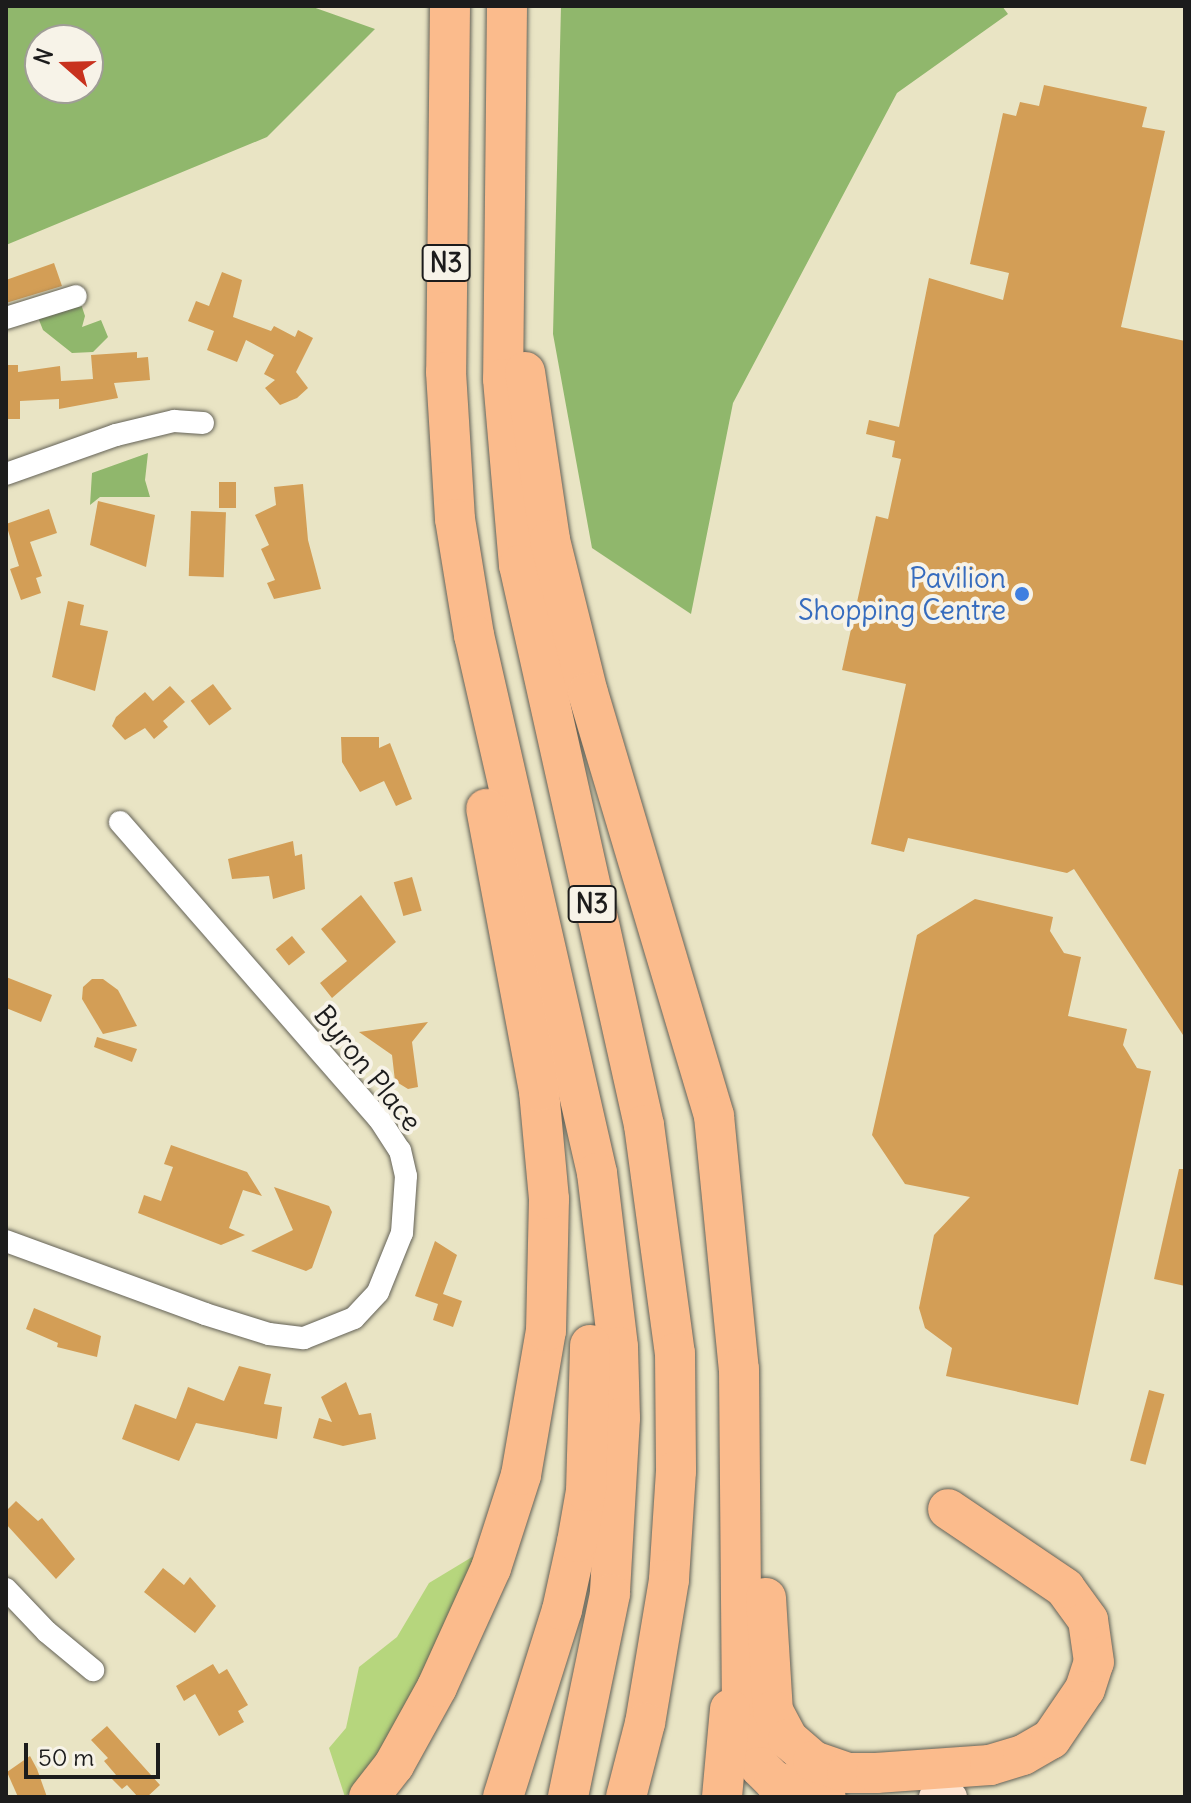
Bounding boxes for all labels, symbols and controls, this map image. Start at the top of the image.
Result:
north arrow [24,24,104,104]
text: N [28,45,59,68]
road number: N3 [420,241,472,285]
place label: Pavilion Shopping Centre [798,561,1006,627]
marker: Pavilion Shopping Centre [1013,585,1031,603]
road number: N3 [566,882,618,926]
street label: Byron Place [307,998,429,1138]
scale bar [28,1727,164,1777]
text: 50 m [38,1742,94,1772]

